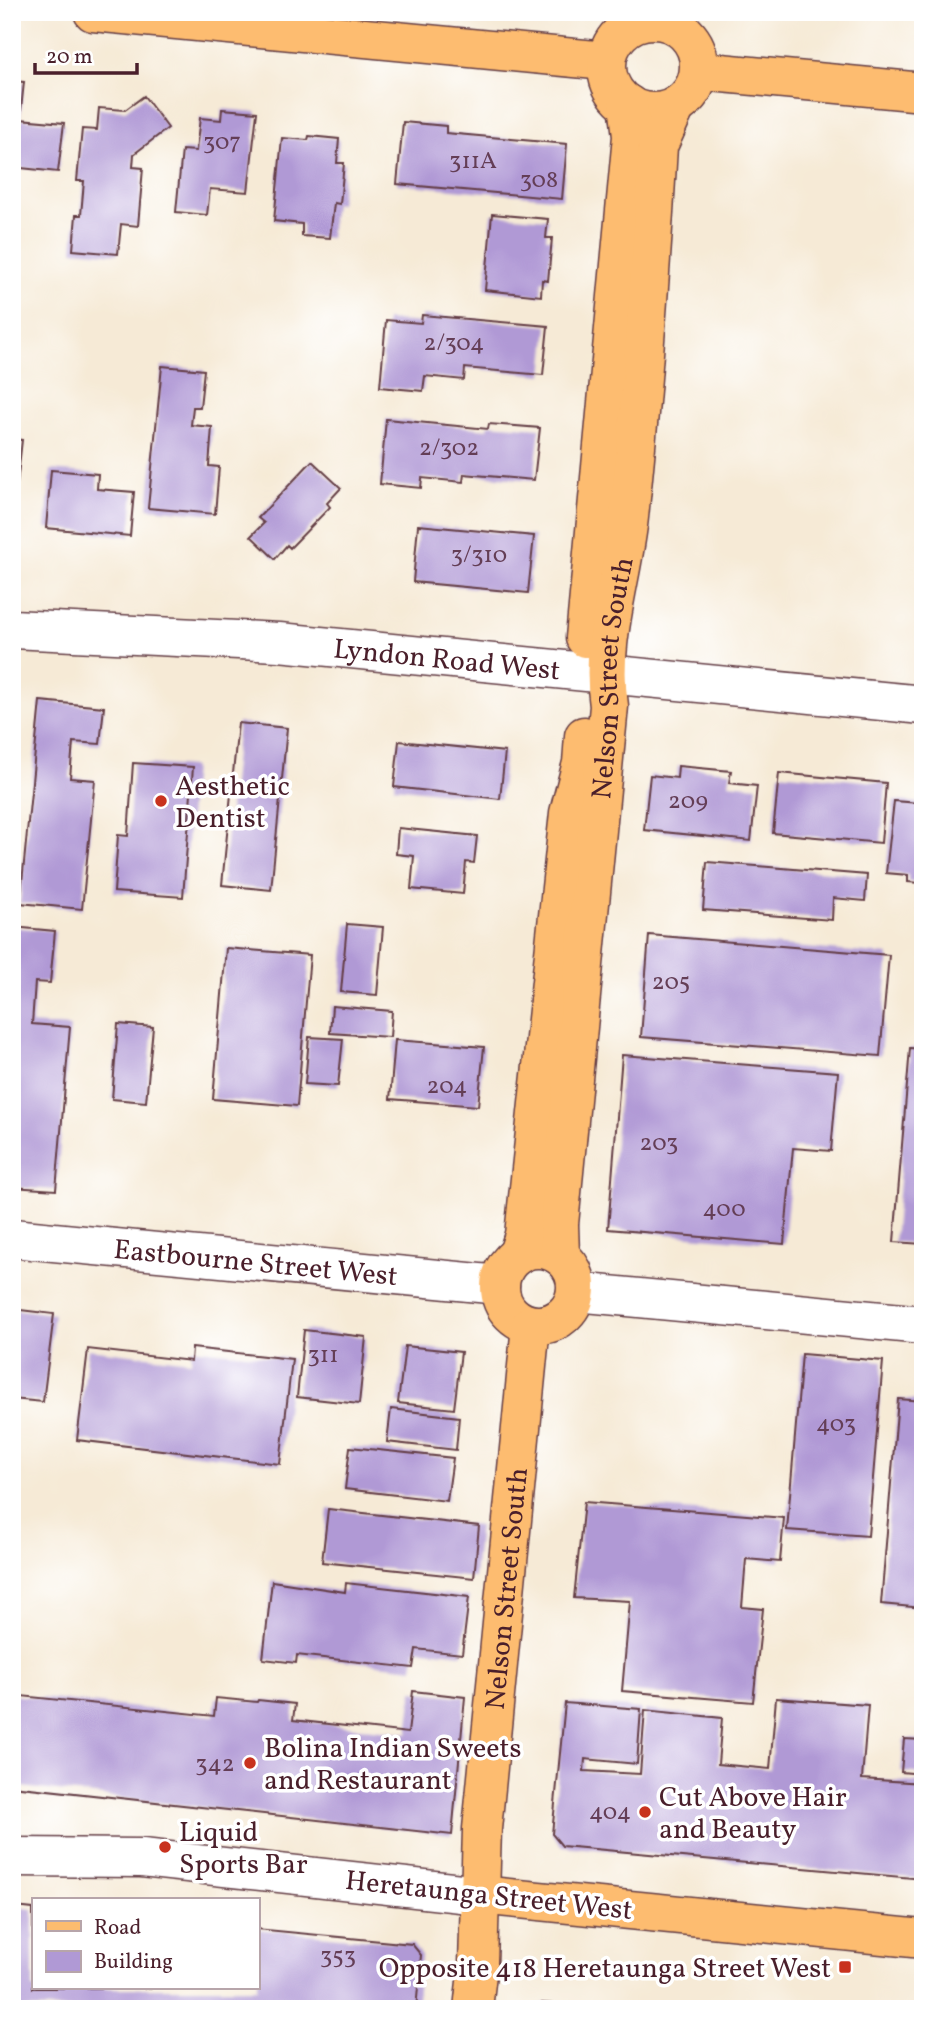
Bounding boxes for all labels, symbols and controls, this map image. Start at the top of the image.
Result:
scale bar [35,32,136,76]
text: 20 m [46,43,92,72]
house number: 307 [203,126,241,160]
house number: 311A [449,145,497,179]
house number: 308 [520,164,558,198]
house number: 2/304 [424,327,484,361]
house number: 2/302 [419,432,479,466]
house number: 3/310 [451,539,507,573]
street label: Nelson Street South [583,554,645,801]
street label: Lyndon Road West [331,630,562,691]
place label: Aesthetic Dentist [175,768,290,839]
house number: 209 [668,785,708,819]
marker: Aesthetic Dentist [153,793,169,809]
house number: 205 [652,966,690,1000]
house number: 204 [427,1070,467,1104]
house number: 203 [640,1127,678,1161]
house number: 400 [702,1193,746,1227]
street label: Eastbourne Street West [112,1231,399,1297]
house number: 311 [308,1339,338,1373]
house number: 403 [816,1408,856,1442]
street label: Nelson Street South [477,1466,539,1712]
place label: Bolina Indian Sweets and Restaurant [264,1730,521,1801]
house number: 342 [195,1748,235,1782]
marker: Bolina Indian Sweets and Restaurant [242,1755,258,1771]
place label: Cut Above Hair and Beauty [659,1779,847,1850]
house number: 404 [589,1796,631,1830]
marker: Cut Above Hair and Beauty [637,1804,653,1820]
place label: Liquid Sports Bar [179,1814,308,1885]
marker: Liquid Sports Bar [157,1839,173,1855]
street label: Heretaunga Street West [343,1862,634,1931]
legend [32,1898,259,1990]
text: Road [94,1914,141,1943]
house number: 353 [320,1940,356,1974]
text: Building [94,1948,173,1977]
place label: Opposite 418 Heretaunga Street West [379,1950,831,1989]
marker: Opposite 418 Heretaunga Street West [837,1959,853,1975]

